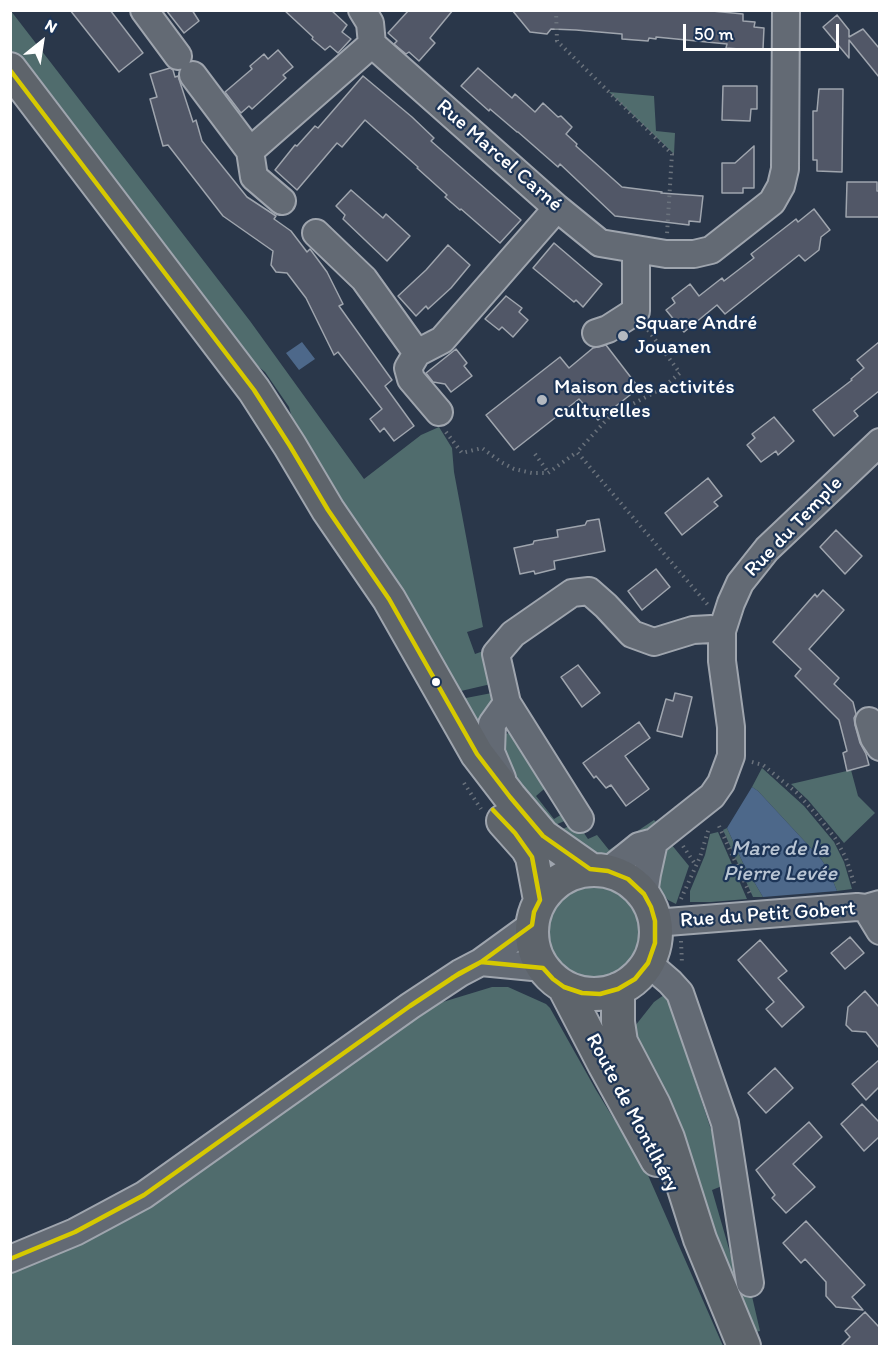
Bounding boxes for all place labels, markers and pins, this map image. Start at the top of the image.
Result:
place label: Square André Jouanen [635,311,757,361]
marker: Square André Jouanen [616,329,630,343]
place label: Maison des activités culturelles [554,375,735,425]
marker: Maison des activités culturelles [535,393,549,407]
unlabelled marker [430,676,442,688]

